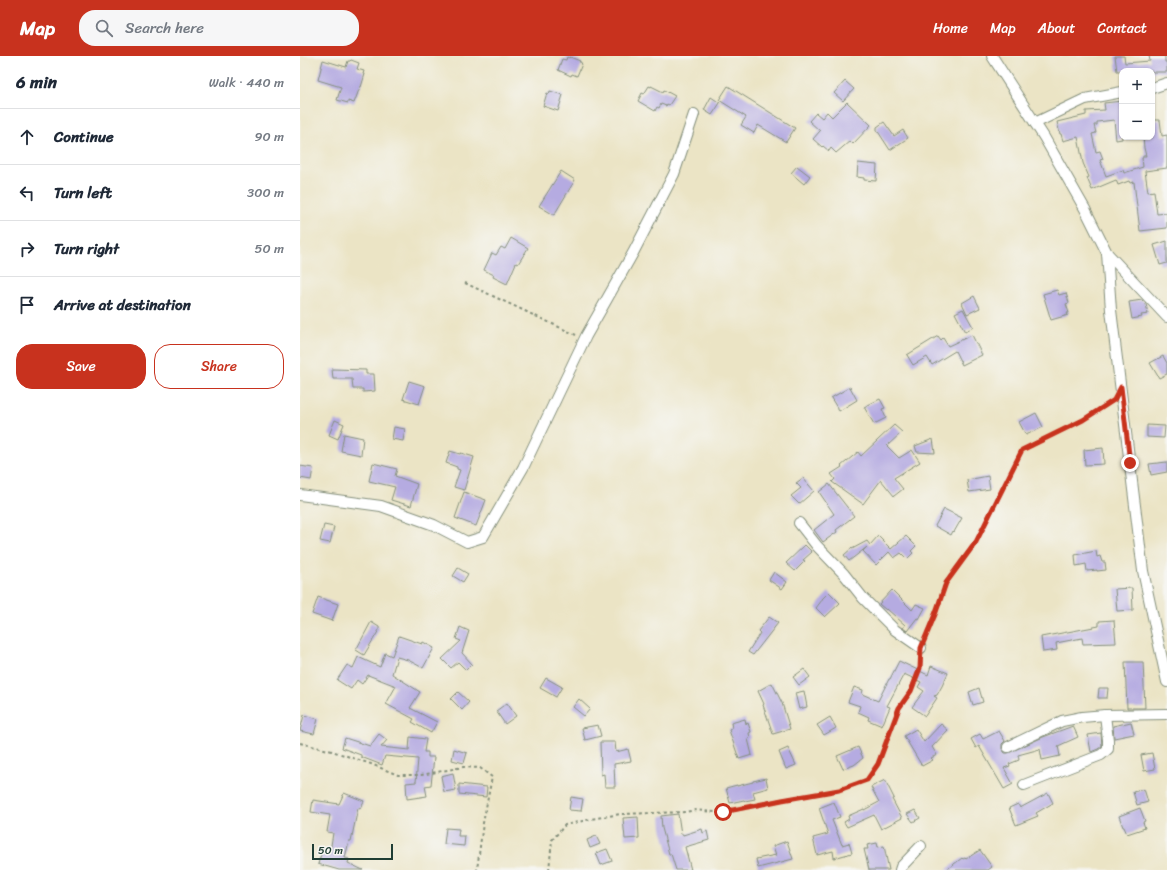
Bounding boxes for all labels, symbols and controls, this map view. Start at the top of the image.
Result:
search box [79,10,359,46]
text: Map [20,12,55,45]
text: Search here [125,15,204,41]
text: Home [933,16,968,41]
text: Map [990,16,1016,41]
text: About [1038,16,1075,41]
text: Contact [1097,16,1147,41]
icon: search [93,17,115,39]
text: 6 min [16,67,57,97]
map controls [1119,68,1155,140]
button: + [1119,68,1155,104]
text: Walk · 440 m [209,71,284,94]
button: − [1119,104,1155,140]
text: Continue [54,124,114,150]
text: 90 m [254,125,284,148]
icon: ahead [16,126,38,148]
text: Turn left [54,180,112,206]
text: 300 m [247,181,284,204]
icon: left [16,182,38,204]
text: Turn right [54,236,119,262]
text: 50 m [254,237,284,260]
icon: right [16,238,38,260]
text: Arrive at destination [54,292,191,318]
icon: arrive [16,294,38,316]
button: Save [16,344,146,389]
button: Share [154,344,284,389]
route end [1121,454,1139,472]
route start [714,803,732,821]
text: 50 m [318,841,343,860]
scale bar [312,842,393,861]

